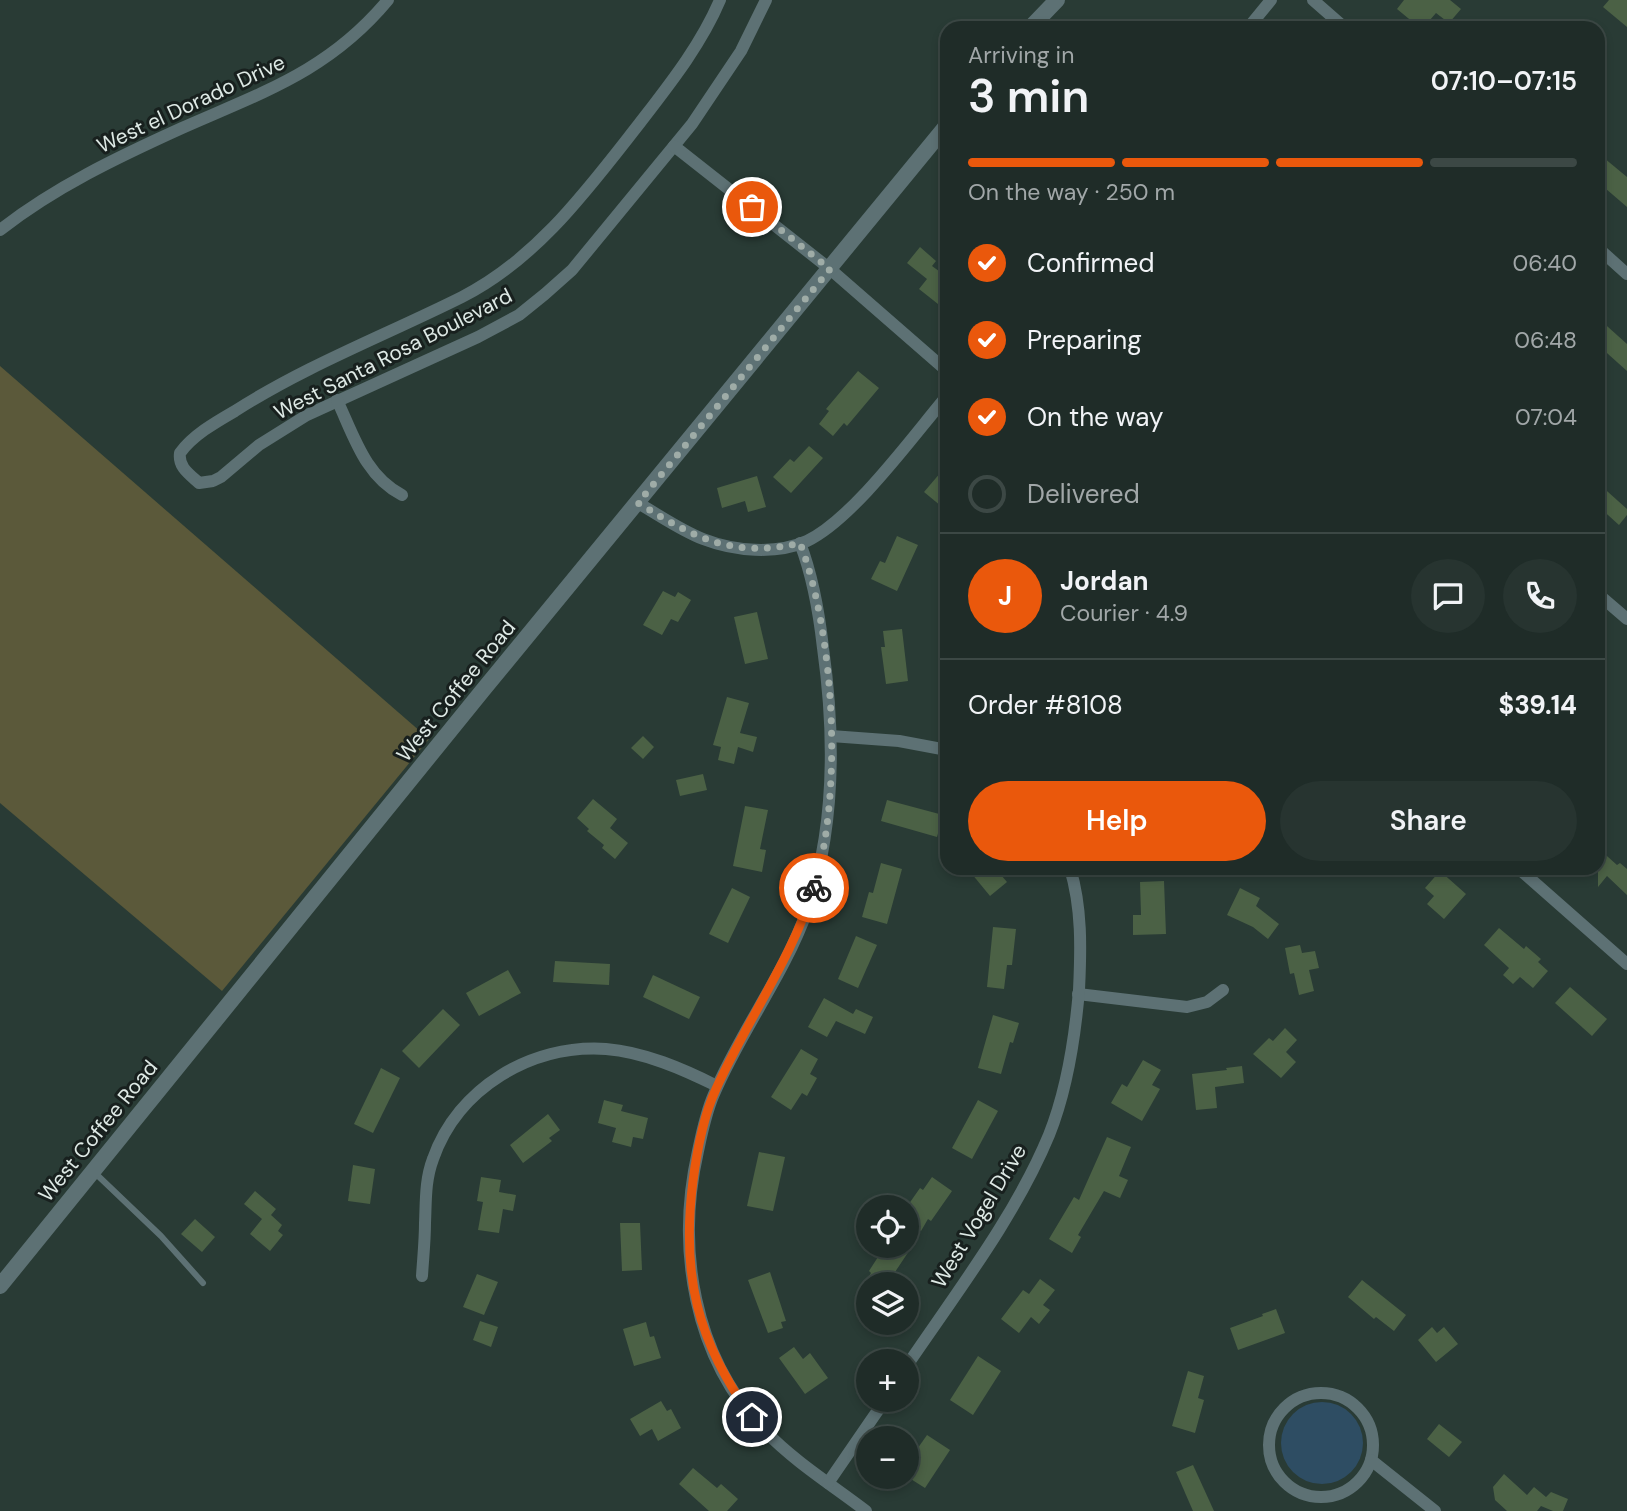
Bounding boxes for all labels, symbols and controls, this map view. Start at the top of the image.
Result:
text: Arriving in [968,40,1074,70]
street label: West el Dorado Drive [92,48,290,160]
text: 07:10–07:15 [1431,64,1577,98]
text: 3 min [968,66,1089,126]
pin [722,177,782,237]
text: On the way · 250 m [968,177,1175,207]
icon: bag [733,188,771,226]
icon: check [968,244,1006,282]
text: Confirmed [1027,246,1154,280]
text: 06:40 [1512,248,1577,278]
street label: West Santa Rosa Boulevard [269,282,517,426]
icon: check [968,321,1006,359]
text: Preparing [1027,323,1142,357]
text: 06:48 [1514,325,1577,355]
icon: check [968,398,1006,436]
text: On the way [1027,400,1163,434]
text: 07:04 [1515,402,1577,432]
text: Delivered [1027,477,1140,511]
button: chat [1411,559,1485,633]
button: phone [1503,559,1577,633]
text: Jordan [1060,564,1149,598]
text: J [998,579,1012,613]
text: Courier · 4.9 [1060,598,1188,628]
street label: West Coffee Road [390,614,522,768]
text: Order #8108 [968,688,1123,722]
text: $39.14 [1498,688,1577,722]
button: Help [968,781,1266,861]
button: Share [1280,781,1577,861]
courier [779,853,849,923]
icon: bike [795,869,833,907]
street label: West Coffee Road [32,1054,164,1208]
street label: West Vogel Drive [925,1139,1033,1293]
map controls [856,1195,919,1489]
button: locate [856,1195,919,1258]
button: layers [856,1272,919,1335]
button: + [856,1349,919,1412]
pin [722,1387,782,1447]
icon: home [733,1398,771,1436]
button: − [856,1426,919,1489]

